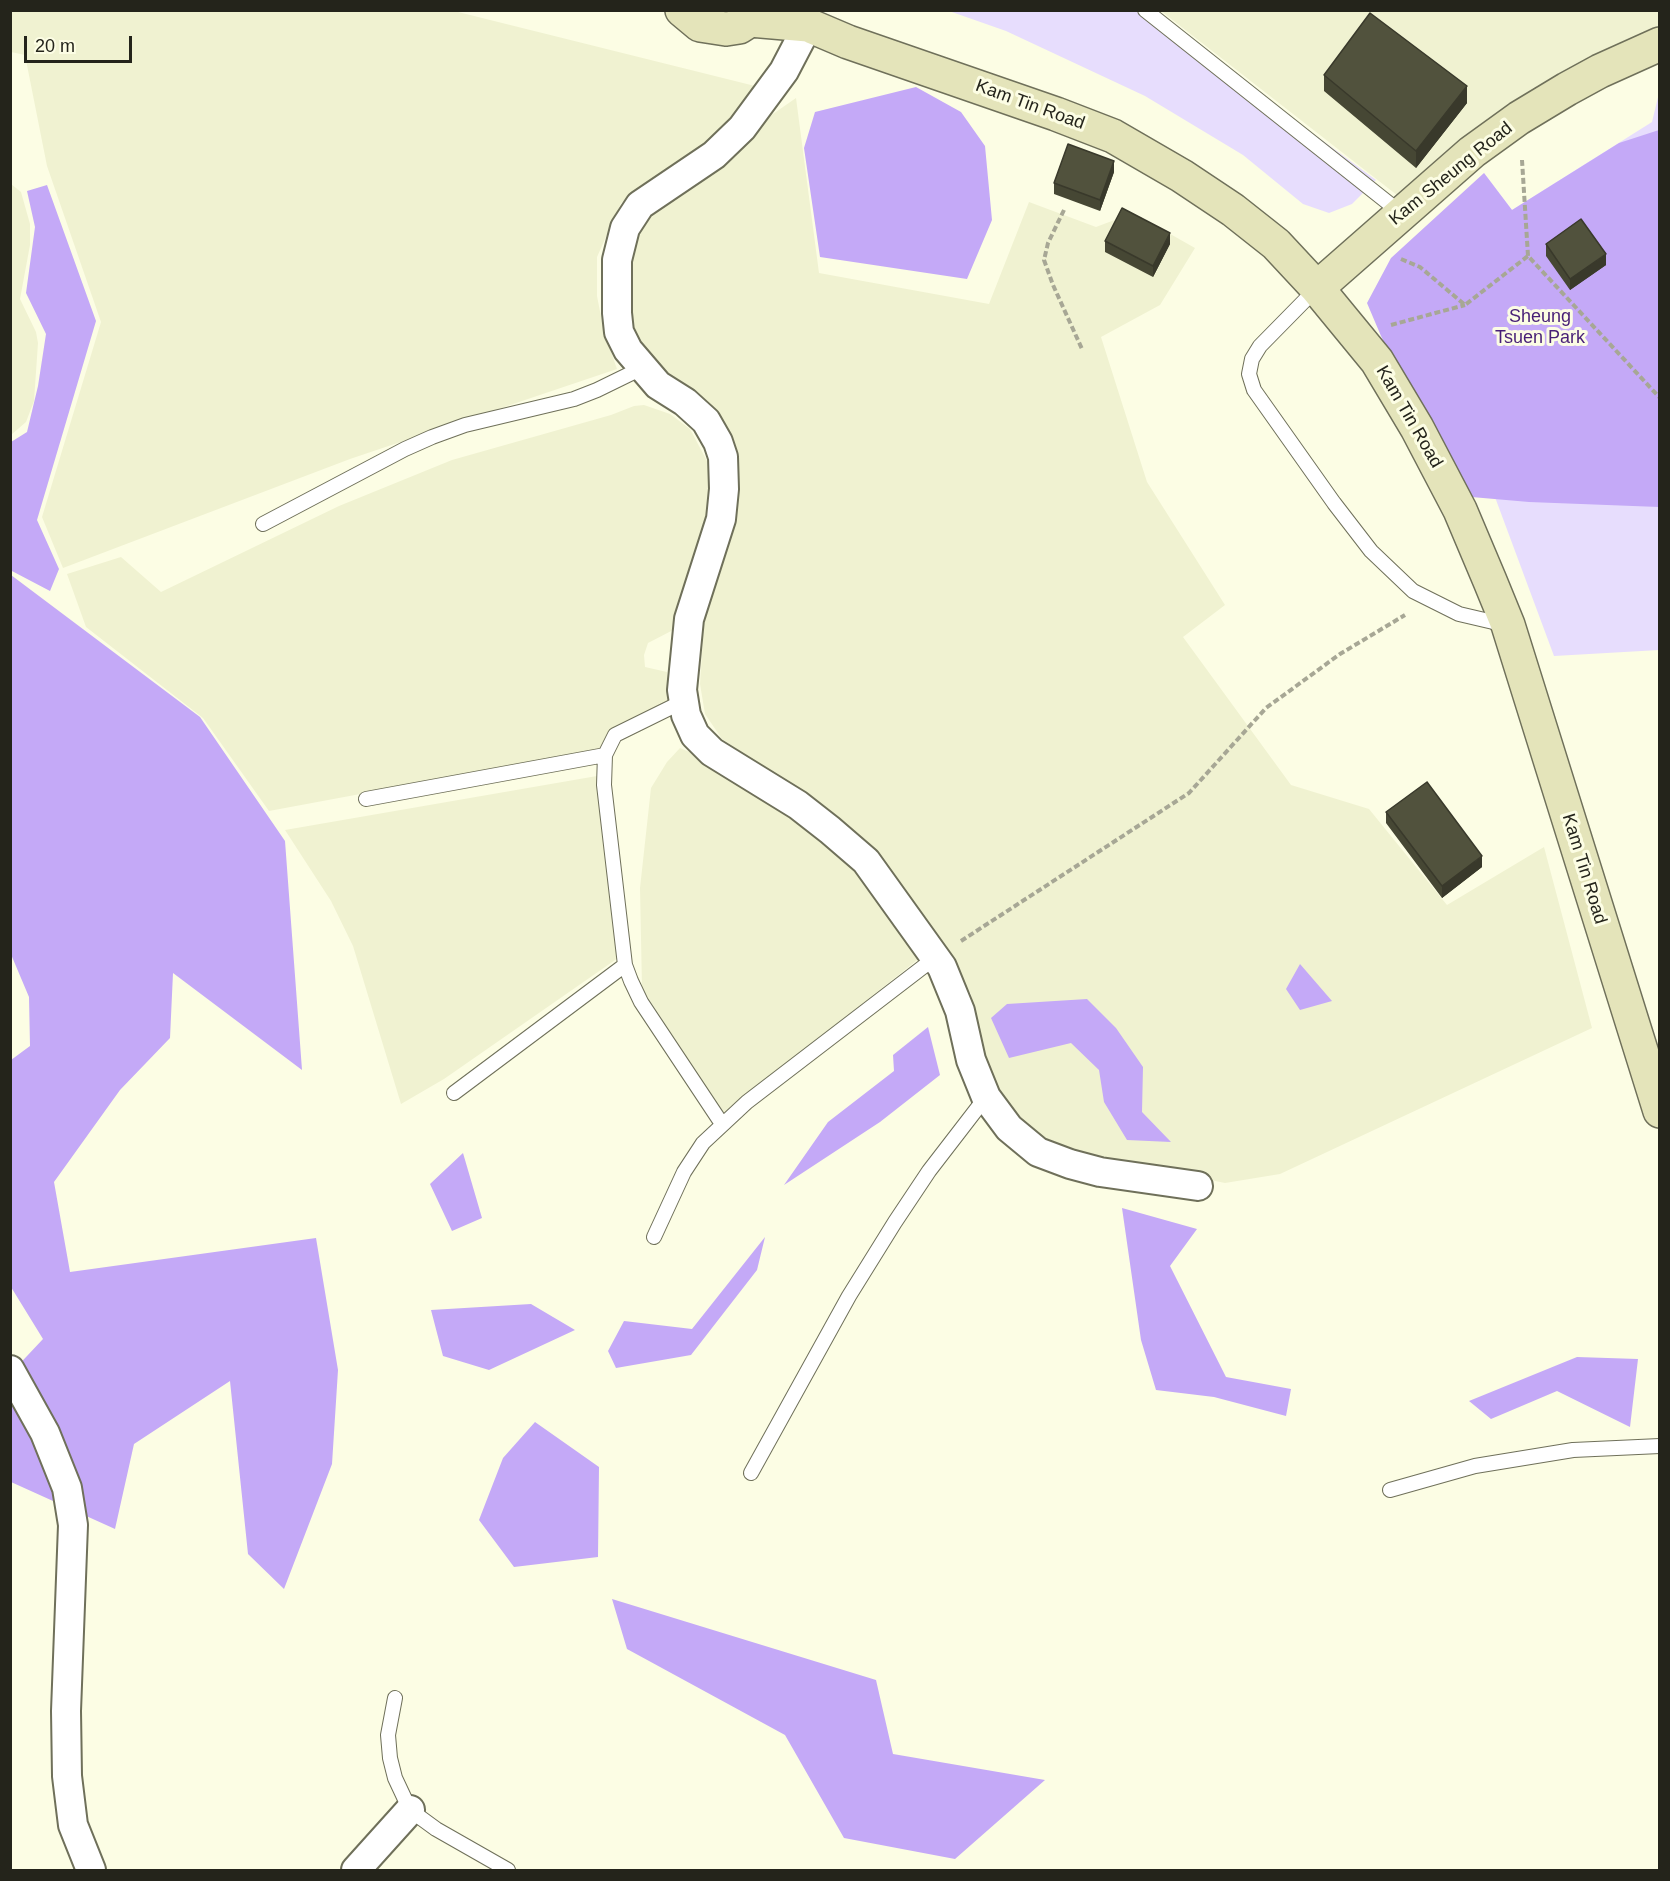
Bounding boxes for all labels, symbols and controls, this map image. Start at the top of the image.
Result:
scale bar [27,24,135,62]
text: 20 m [35,36,75,56]
street label: Kam Tin Road [973,75,1087,135]
street label: Kam Sheung Road [1385,118,1517,230]
park label: Sheung Tsuen Park [1495,306,1585,348]
street label: Kam Tin Road [1371,362,1447,472]
street label: Kam Tin Road [1557,811,1611,927]

